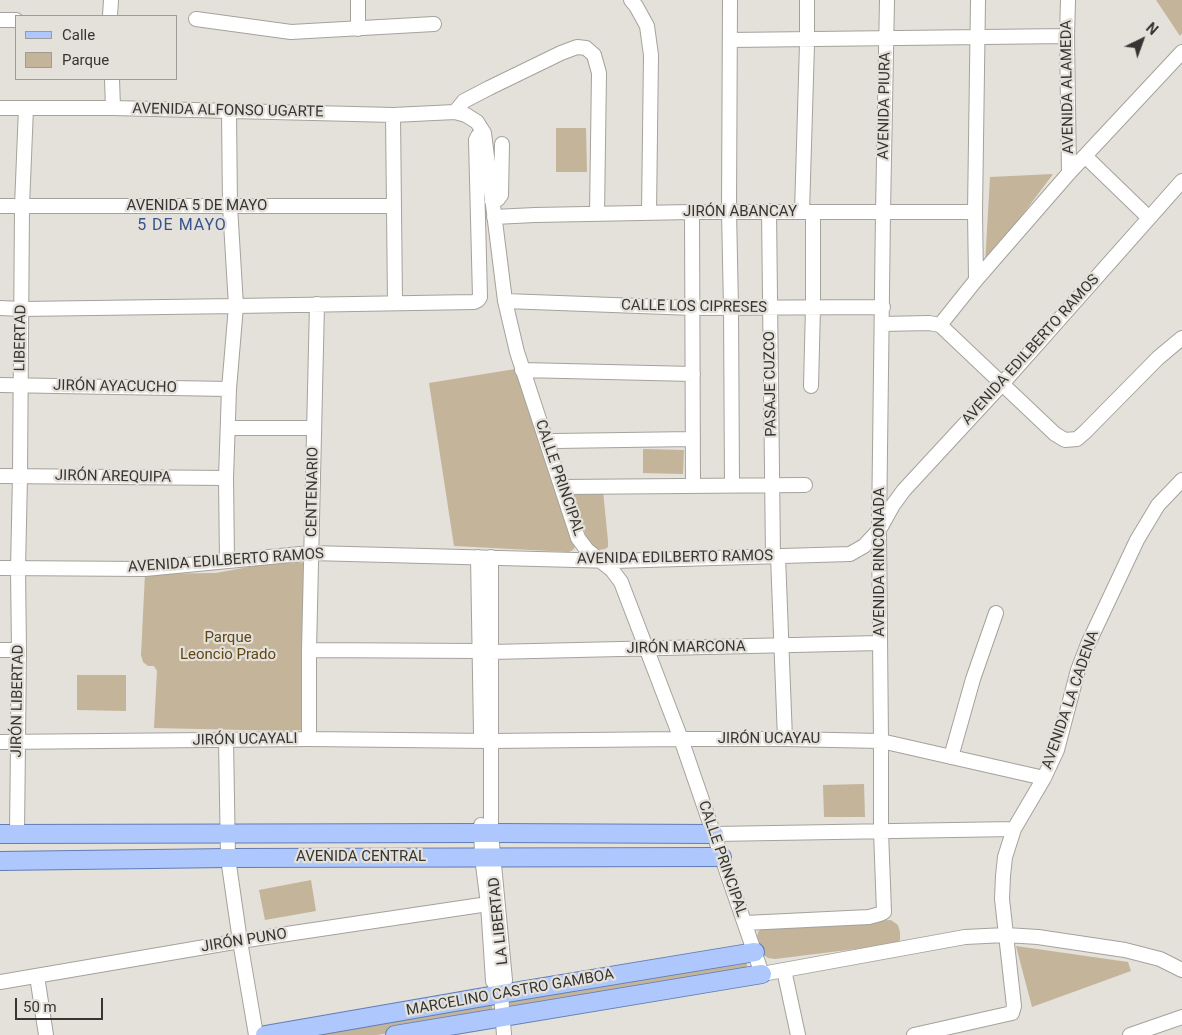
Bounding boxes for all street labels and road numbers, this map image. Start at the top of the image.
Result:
street label: AVENIDA ALAMEDA [1058,20,1078,154]
street label: AVENIDA PIURA [875,52,895,160]
street label: AVENIDA ALFONSO UGARTE [132,100,324,122]
street label: AVENIDA 5 DE MAYO [127,197,267,215]
street label: JIRÓN ABANCAY [683,203,797,221]
street label: AVENIDA EDILBERTO RAMOS [959,271,1103,429]
street label: CALLE LOS CIPRESES [621,297,767,317]
street label: LIBERTAD [11,305,31,371]
street label: PASAJE CUZCO [761,331,781,437]
street label: JIRÓN AYACUCHO [53,377,177,397]
street label: CALLE PRINCIPAL [531,418,587,538]
street label: CENTENARIO [303,447,323,537]
street label: JIRÓN AREQUIPA [55,467,171,487]
street label: AVENIDA RINCONADA [871,487,889,637]
street label: AVENIDA EDILBERTO RAMOS [127,545,325,577]
street label: AVENIDA EDILBERTO RAMOS [577,547,773,569]
street label: AVENIDA LA CADENA [1039,628,1103,772]
street label: JIRÓN MARCONA [626,638,746,658]
street label: JIRÓN LIBERTAD [8,644,28,758]
street label: JIRÓN UCAYALI [192,730,298,750]
street label: JIRÓN UCAYAU [718,730,820,748]
street label: CALLE PRINCIPAL [694,799,750,919]
street label: AVENIDA CENTRAL [296,848,426,866]
street label: LA LIBERTAD [485,876,513,966]
street label: JIRÓN PUNO [200,925,288,957]
street label: MARCELINO CASTRO GAMBOA [405,966,615,1020]

